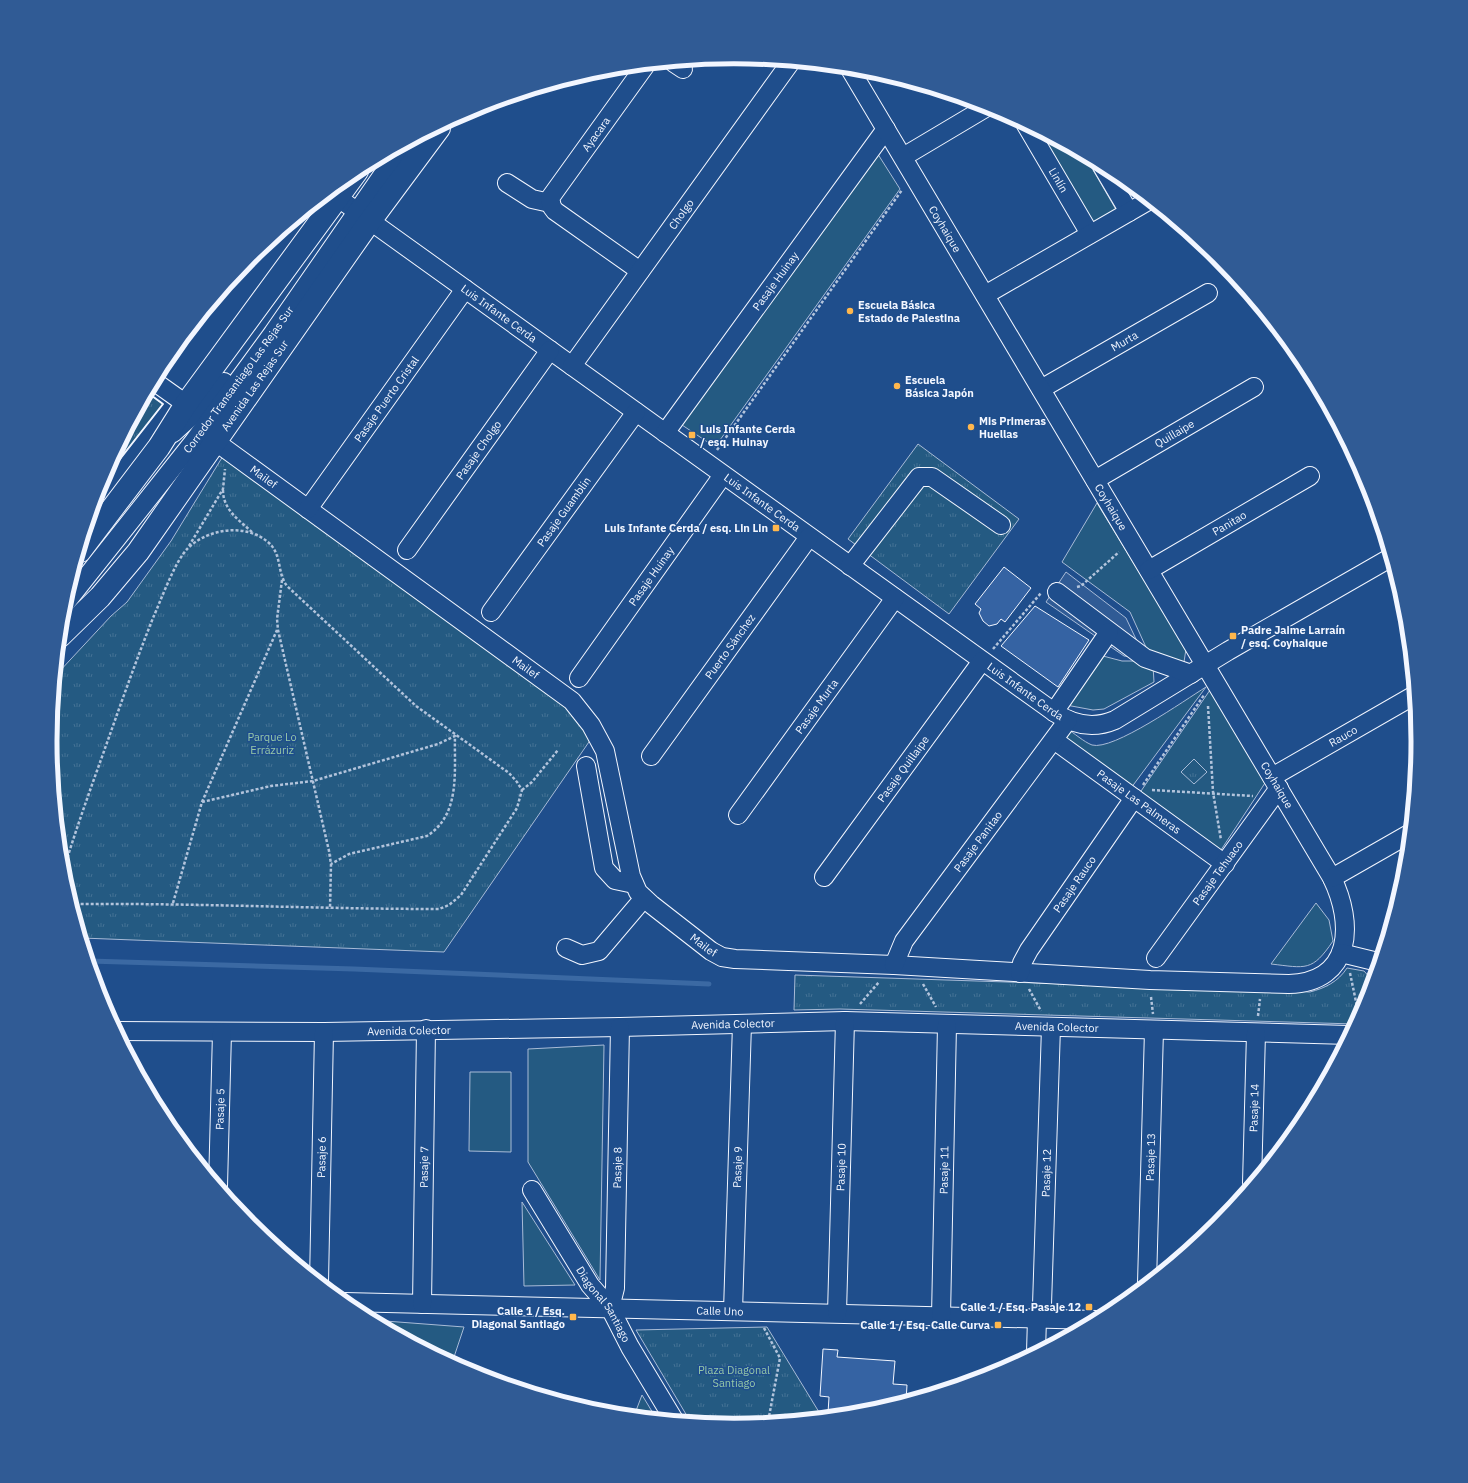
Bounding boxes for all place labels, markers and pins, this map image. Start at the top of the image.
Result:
place label: Escuela Básica Estado de Palestina [858,298,960,325]
marker: Escuela Básica Estado de Palestina [845,306,855,316]
place label: Escuela Básica Japón [905,373,974,400]
marker: Escuela Básica Japón [892,381,902,391]
place label: Mis Primeras Huellas [979,414,1047,441]
place label: Luis Infante Cerda / esq. Huinay [700,422,795,449]
marker: Mis Primeras Huellas [966,422,976,432]
marker: Luis Infante Cerda / esq. Huinay [687,430,697,440]
place label: Luis Infante Cerda / esq. Lin Lin [604,521,768,535]
marker: Luis Infante Cerda / esq. Lin Lin [771,523,781,533]
place label: Padre Jaime Larraín / esq. Coyhaique [1241,623,1345,650]
marker: Padre Jaime Larraín / esq. Coyhaique [1228,631,1238,641]
place label: Calle 1 / Esq. Pasaje 12 [960,1300,1081,1314]
marker: Calle 1 / Esq. Pasaje 12 [1084,1302,1094,1312]
place label: Calle 1 / Esq. Diagonal Santiago [471,1304,565,1331]
marker: Calle 1 / Esq. Diagonal Santiago [568,1312,578,1322]
place label: Calle 1 / Esq. Calle Curva [860,1318,990,1332]
marker: Calle 1 / Esq. Calle Curva [993,1320,1003,1330]

